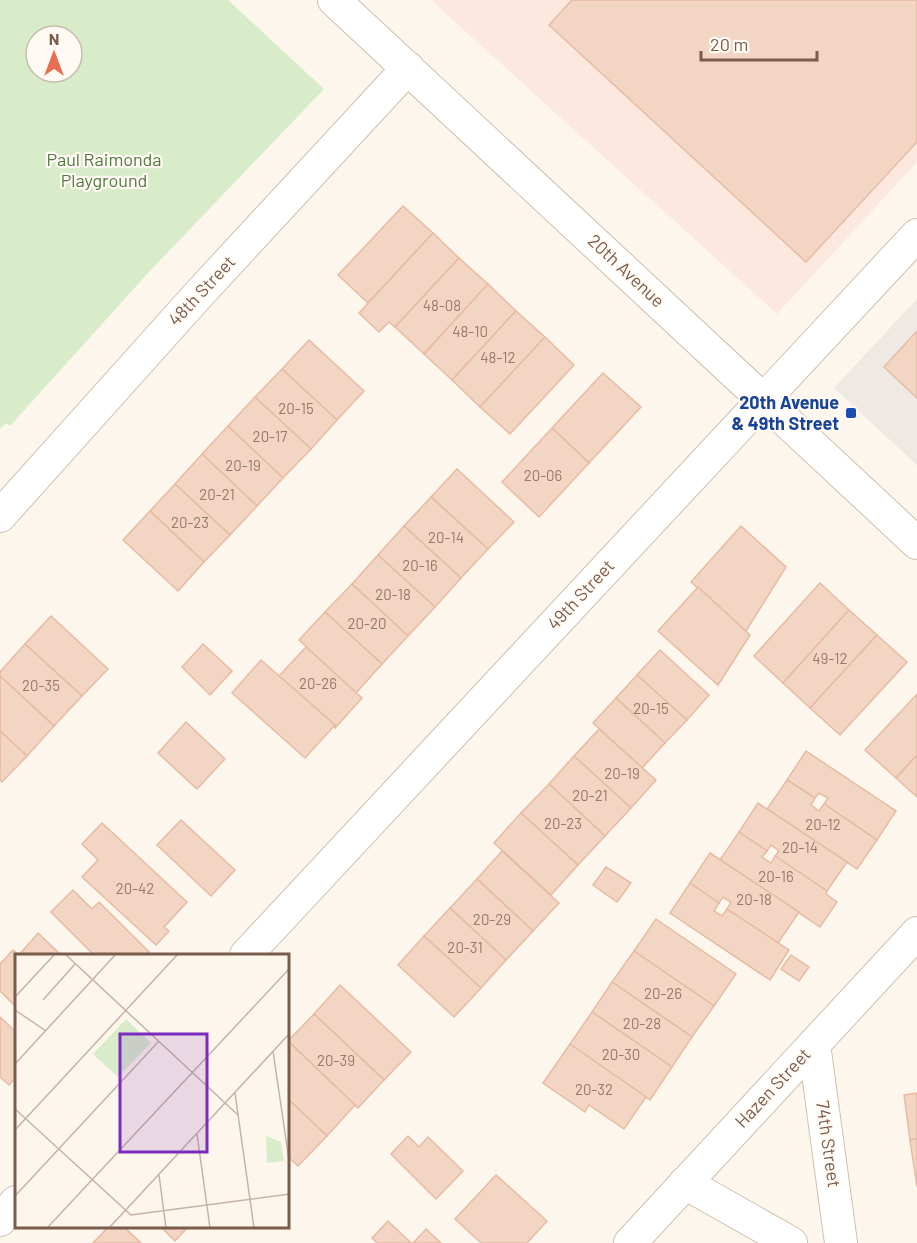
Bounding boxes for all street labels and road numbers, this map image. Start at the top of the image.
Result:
street label: 20th Avenue [584,229,670,311]
street label: 48th Street [163,251,239,330]
street label: 49th Street [542,555,618,634]
street label: Hazen Street [730,1043,815,1132]
street label: 74th Street [812,1099,846,1189]

